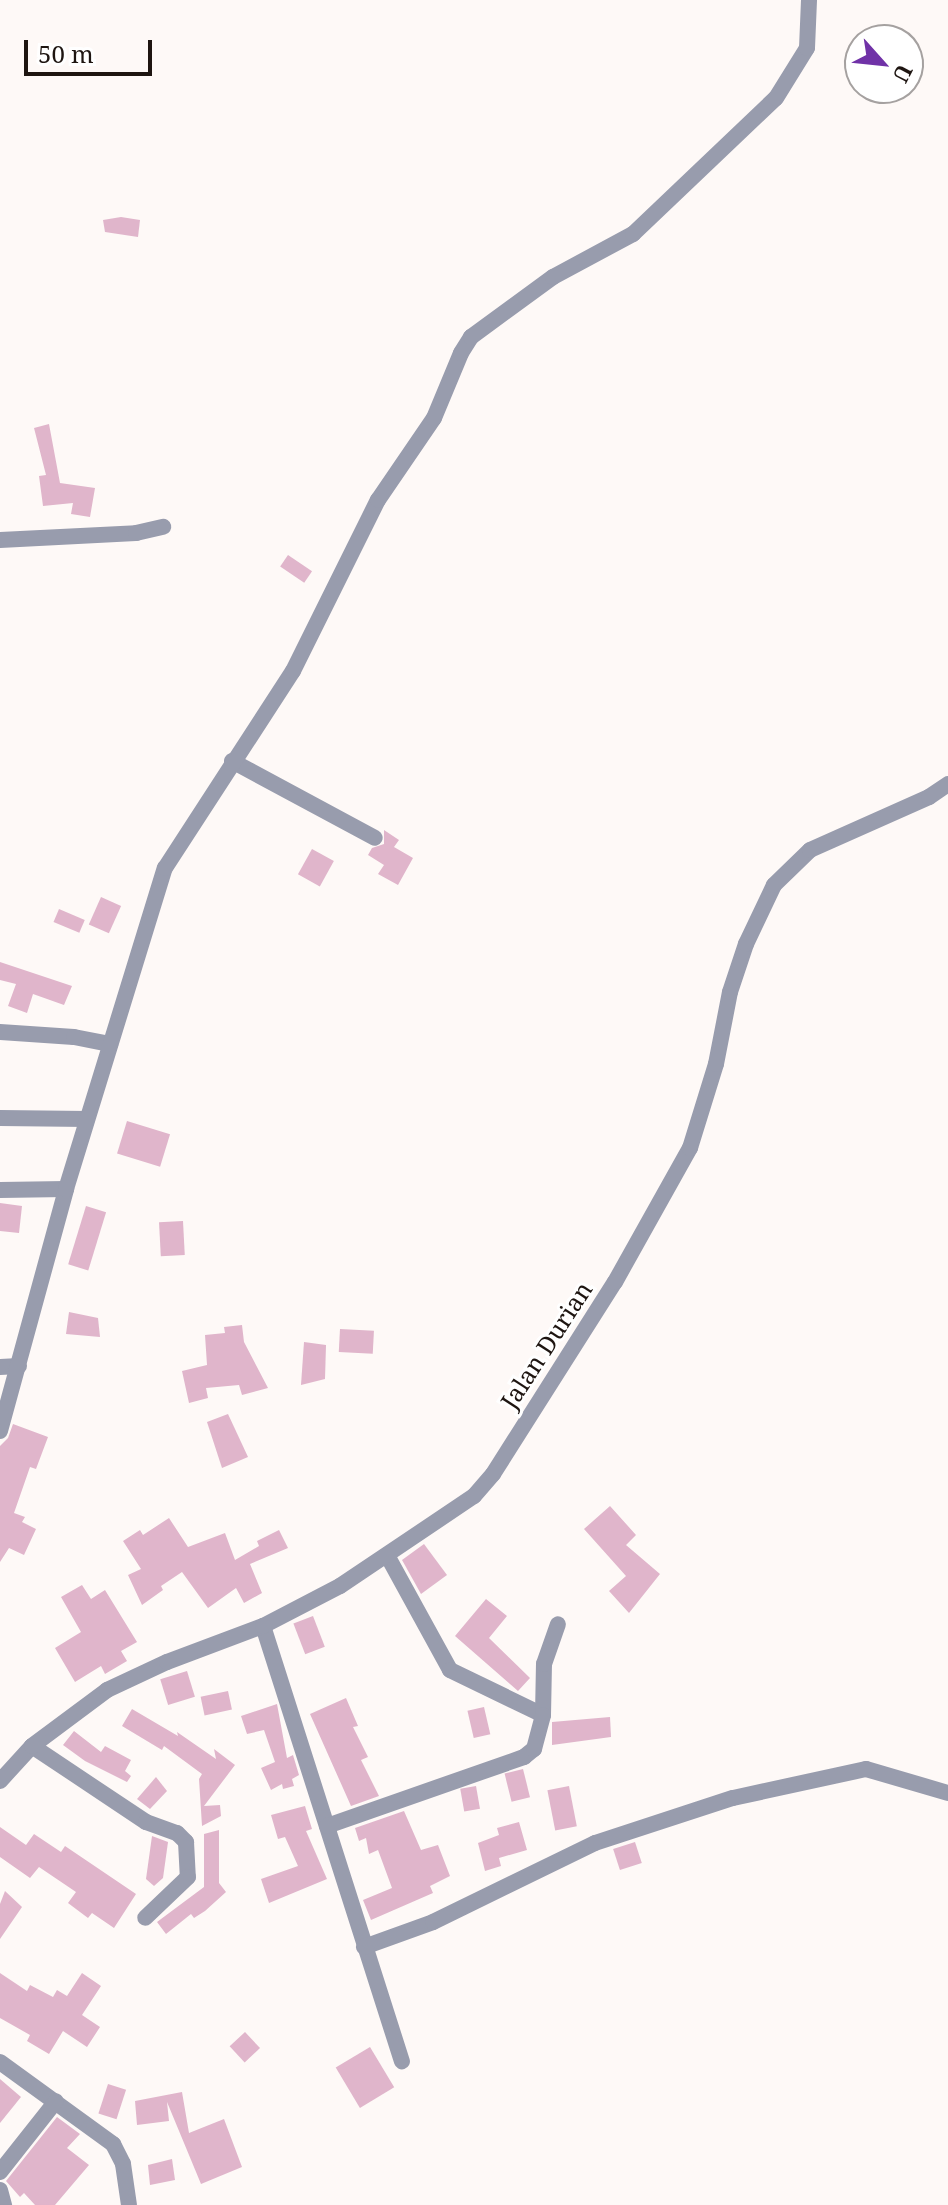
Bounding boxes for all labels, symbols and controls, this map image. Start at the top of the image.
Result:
scale bar [28,24,156,74]
north arrow [844,24,924,104]
text: 50 m [38,37,94,70]
text: U [887,60,921,88]
street label: Jalan Durian [494,1276,598,1414]

